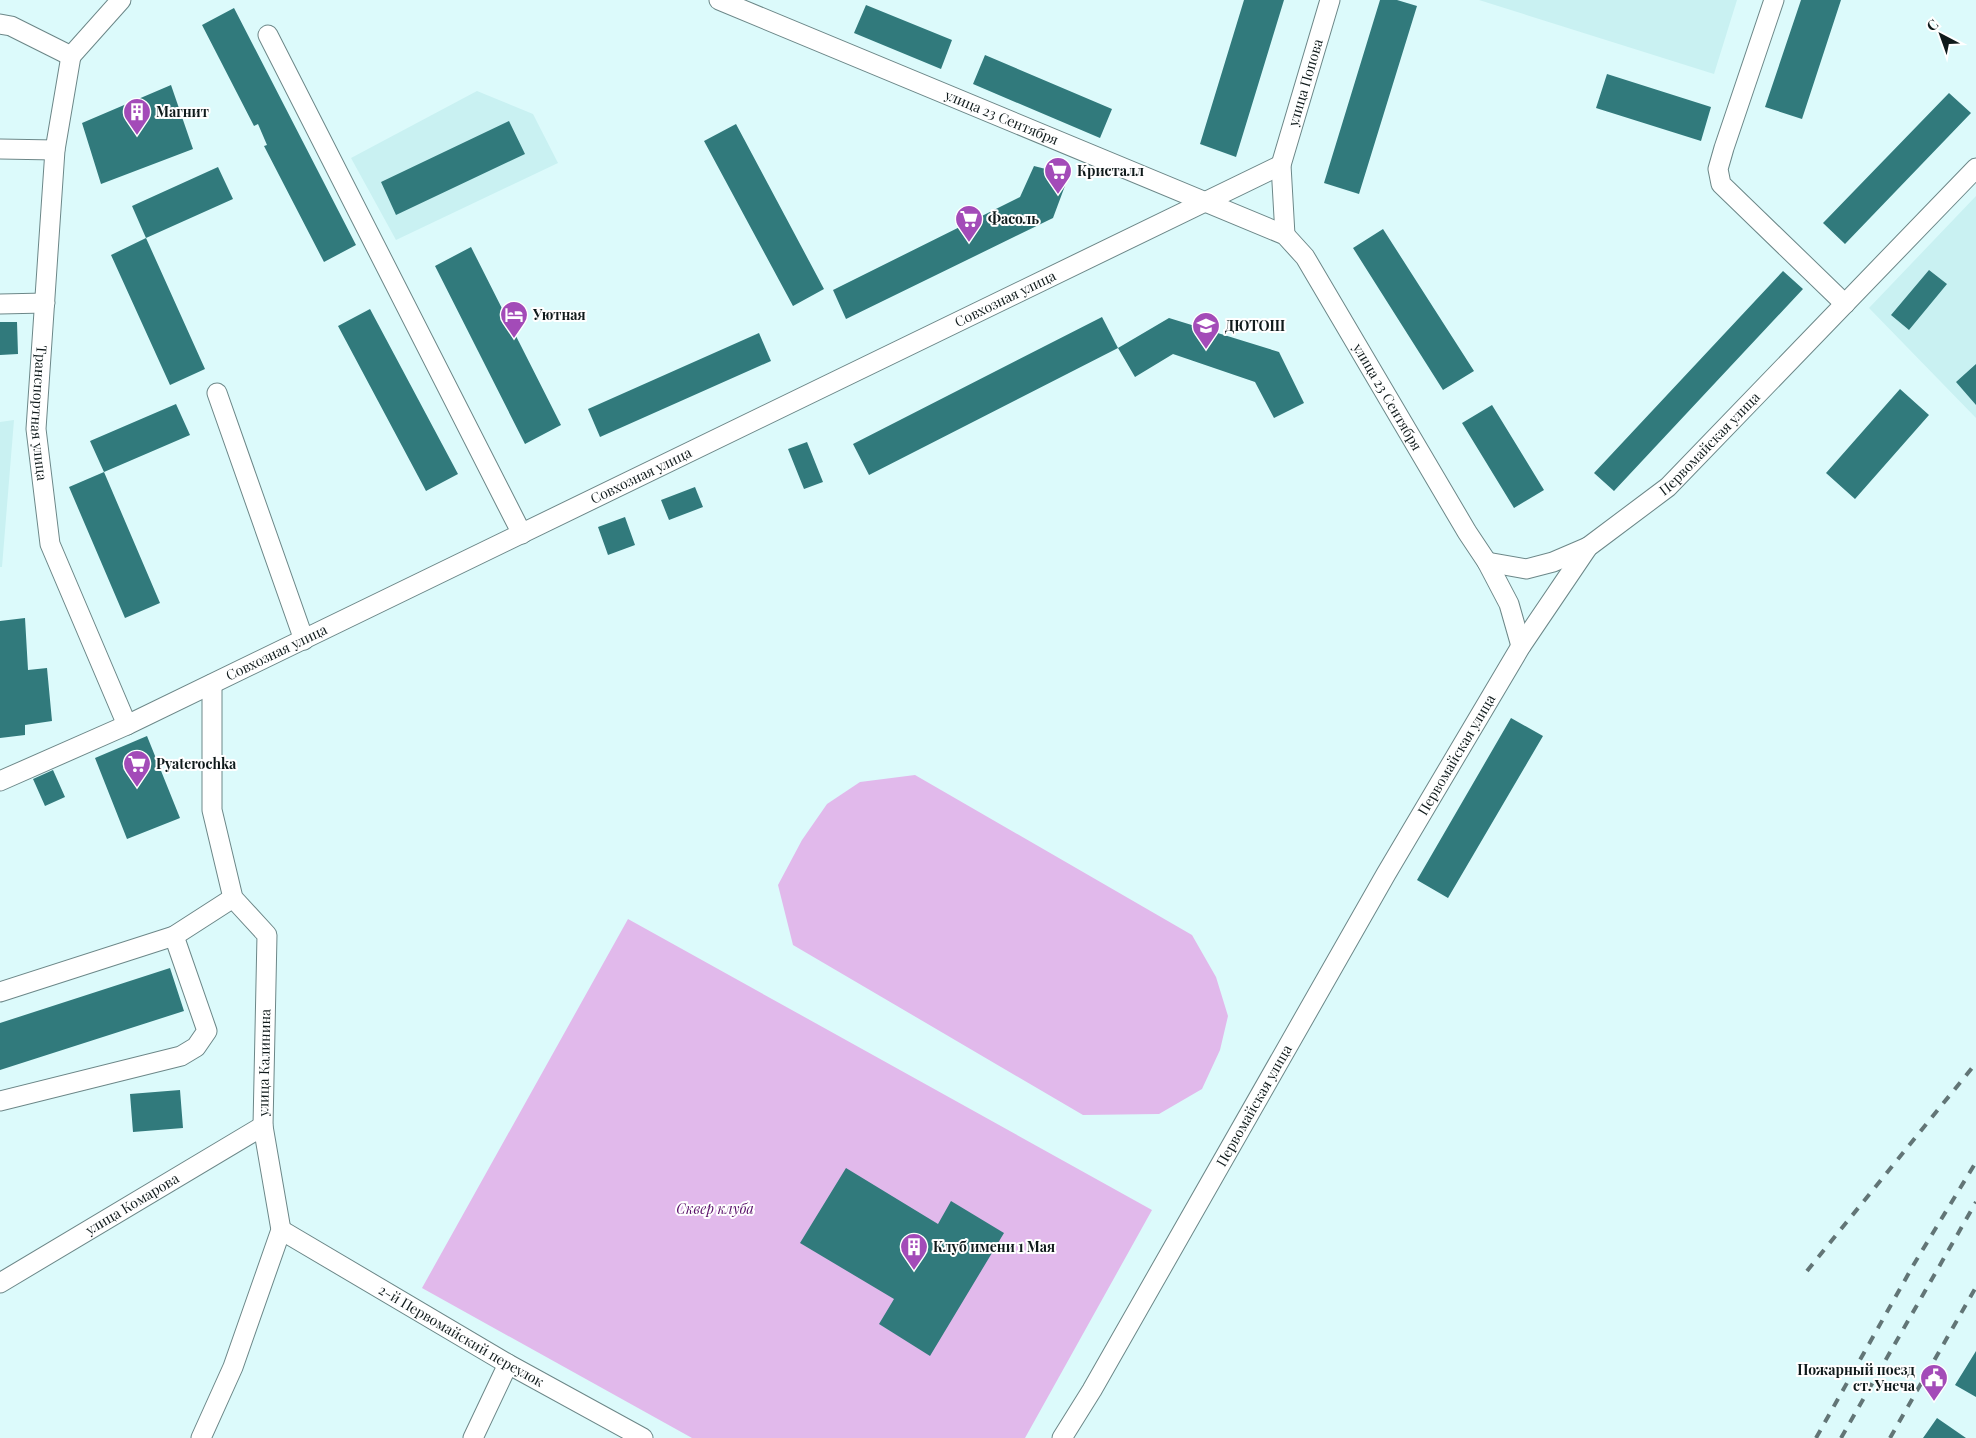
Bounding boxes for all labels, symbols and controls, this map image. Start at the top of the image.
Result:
north arrow [1916,10,1966,60]
text: С [1922,14,1942,35]
street label: улица Попова [1283,37,1327,129]
street label: улица 23 Сентября [941,84,1062,149]
building icon: Магнит [122,97,152,136]
place label: Магнит [156,102,209,121]
supermarket icon: Кристалл [1043,156,1073,195]
place label: Кристалл [1077,161,1144,180]
supermarket icon: Фасоль [954,204,984,243]
place label: Фасоль [988,209,1039,228]
street label: Совхозная улица [951,266,1059,331]
hotel icon: Уютная [499,300,529,339]
place label: Уютная [532,305,586,324]
school or university icon: ДЮТОШ [1191,311,1221,350]
place label: ДЮТОШ [1225,316,1286,335]
street label: улица 23 Сентября [1348,339,1427,454]
street label: Транспортная улица [27,345,52,482]
street label: Первомайская улица [1655,387,1764,499]
street label: Совхозная улица [587,443,694,508]
street label: Совхозная улица [223,619,330,685]
street label: Первомайская улица [1413,691,1499,818]
supermarket icon: Pyaterochka [122,749,152,788]
place label: Pyaterochka [156,754,237,773]
street label: улица Калинина [253,1009,274,1117]
street label: Первомайская улица [1211,1041,1296,1170]
street label: улица Комарова [81,1168,182,1239]
park label: Сквер клуба [676,1199,754,1218]
building icon: Клуб имени 1 Мая [899,1232,929,1271]
place label: Клуб имени 1 Мая [933,1237,1055,1256]
street label: 2-й Первомайский переулок [375,1280,548,1391]
place label: Пожарный поезд ст. Унеча [1797,1360,1916,1395]
public building icon: Пожарный поезд ст. Унеча [1919,1363,1949,1402]

